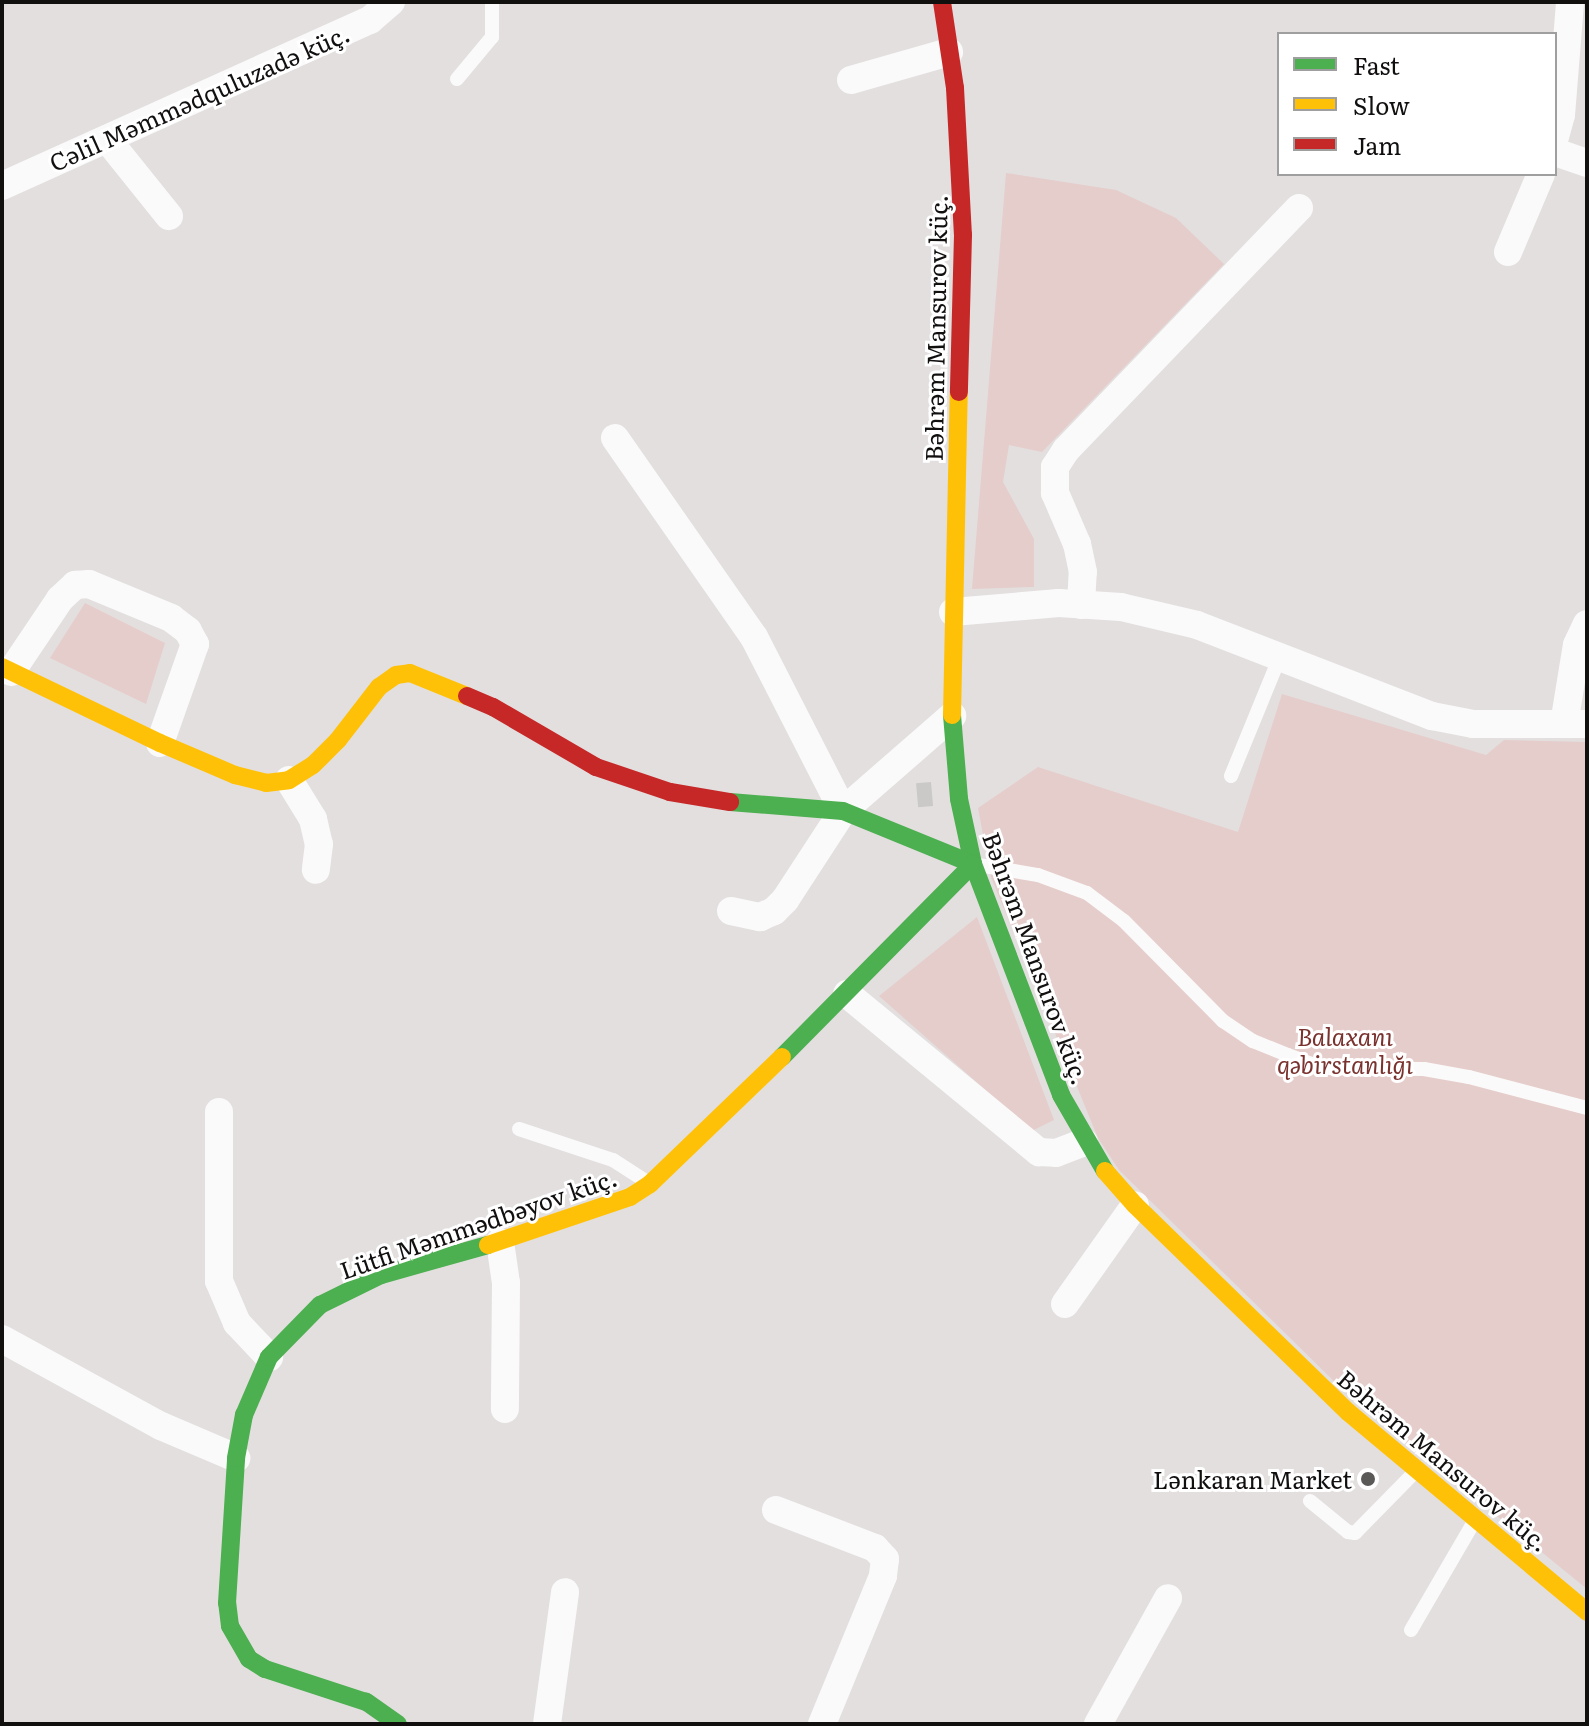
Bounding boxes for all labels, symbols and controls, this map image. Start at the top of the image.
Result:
street label: Cəlil Məmmədquluzadə küç. [45,18,353,176]
legend [1277,32,1557,176]
text: Fast [1353,47,1400,82]
text: Slow [1353,87,1410,122]
text: Jam [1353,127,1401,162]
street label: Bəhrəm Mansurov küç. [918,194,952,462]
street label: Bəhrəm Mansurov küç. [978,828,1096,1088]
park label: Balaxanı qəbirstanlığı [1277,1022,1413,1078]
street label: Lütfi Məmmədbəyov küç. [336,1162,620,1284]
street label: Bəhrəm Mansurov küç. [1333,1363,1555,1557]
place label: Lənkaran Market [1153,1465,1352,1493]
marker: Lənkaran Market [1359,1470,1377,1488]

